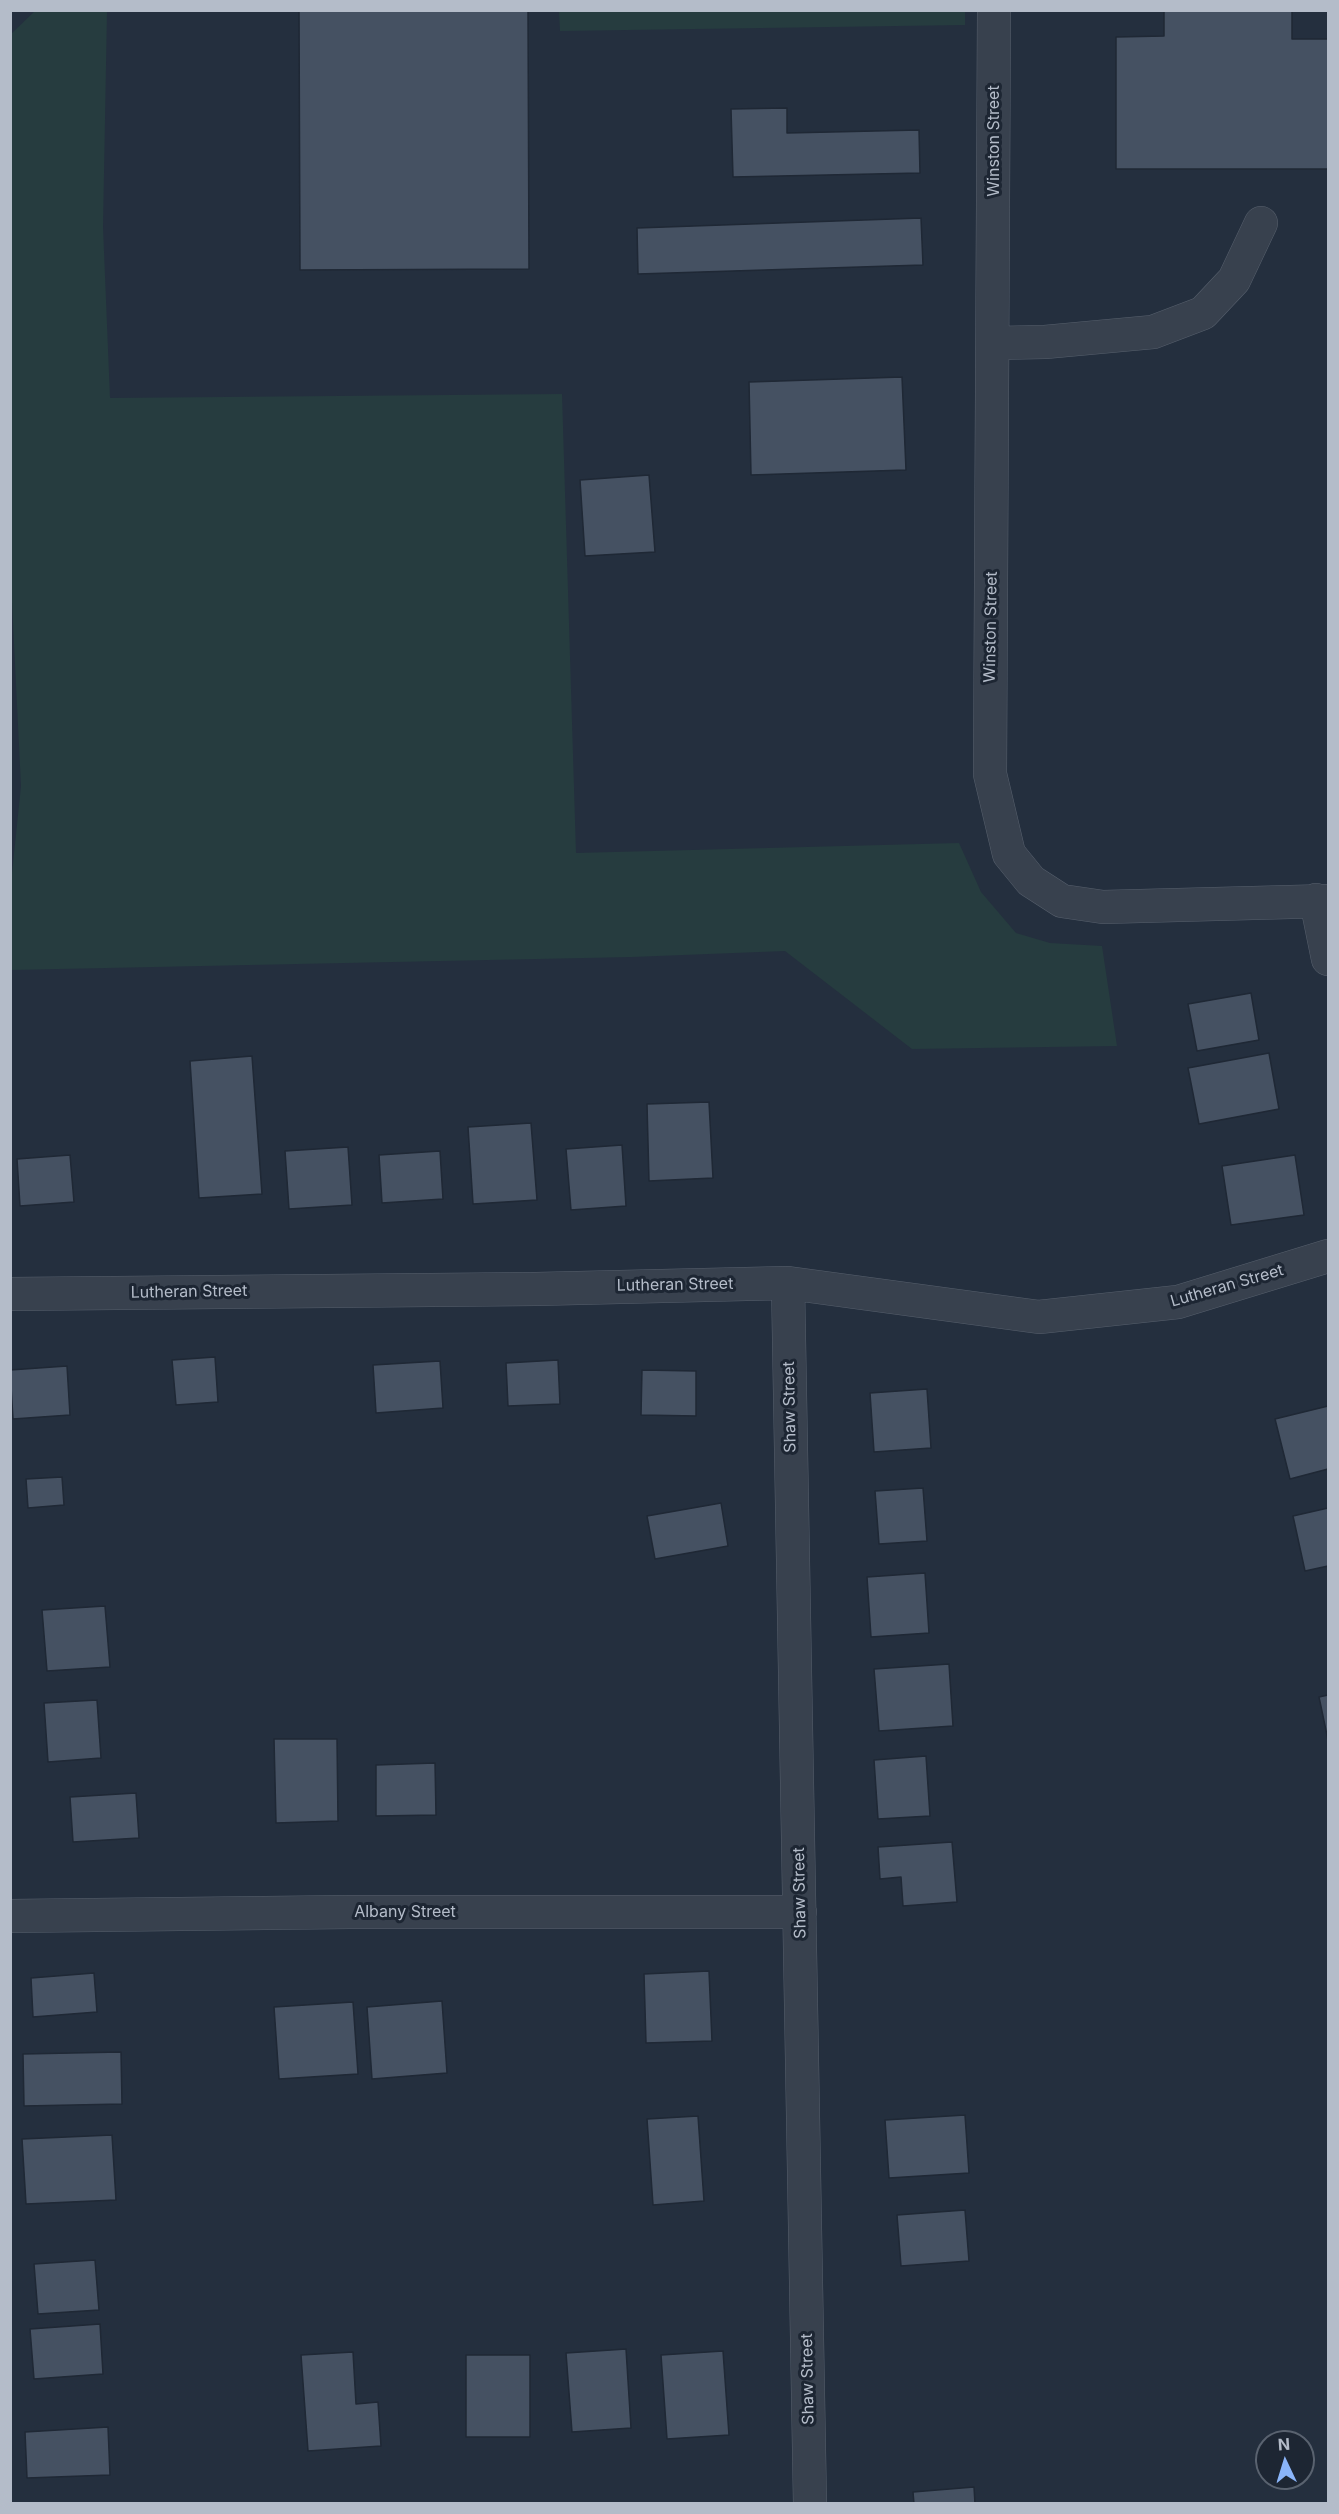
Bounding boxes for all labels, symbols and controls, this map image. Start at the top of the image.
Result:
street label: Winston Street [984,85,1004,197]
street label: Winston Street [980,571,1002,683]
street label: Lutheran Street [1168,1261,1286,1311]
street label: Lutheran Street [617,1274,733,1296]
street label: Lutheran Street [131,1281,247,1303]
street label: Shaw Street [780,1361,800,1453]
street label: Shaw Street [790,1847,810,1939]
street label: Albany Street [354,1902,456,1922]
street label: Shaw Street [798,2333,818,2425]
north arrow [1255,2430,1315,2490]
text: N [1277,2434,1291,2454]

